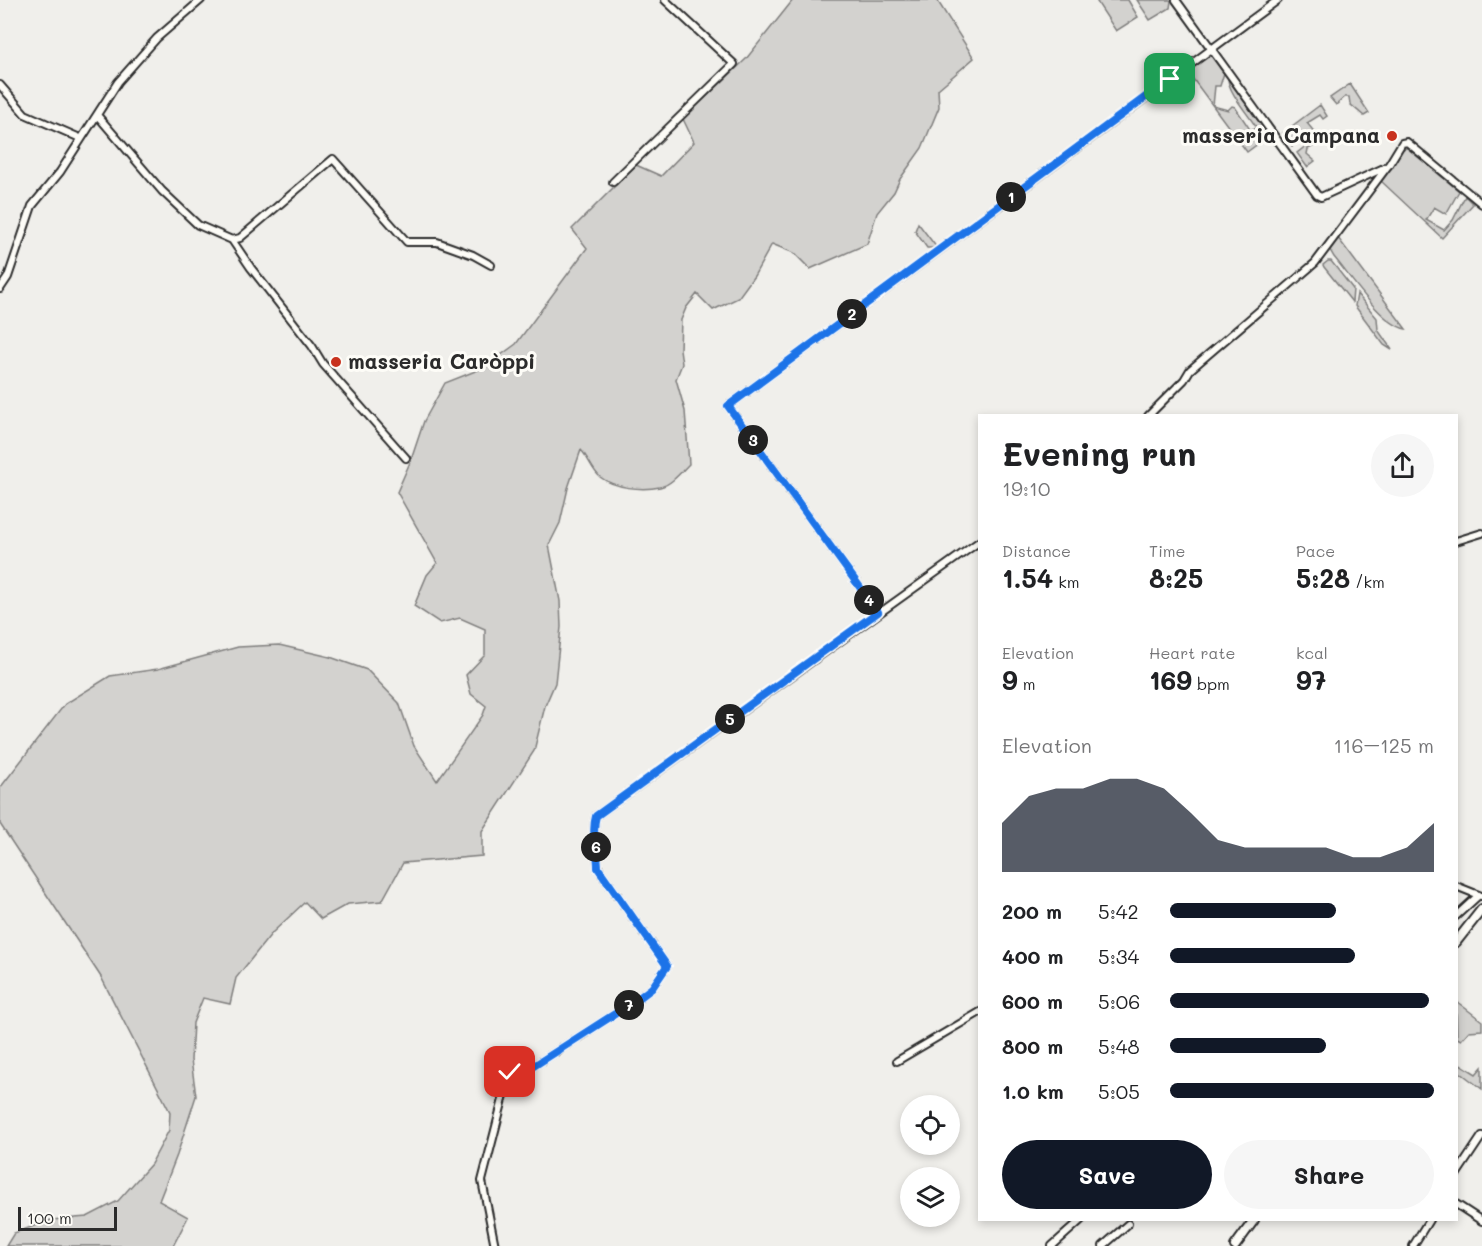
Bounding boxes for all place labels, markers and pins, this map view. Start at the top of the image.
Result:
pin [1144,53,1195,104]
place label: masseria Campana [1182,121,1380,148]
marker: masseria Campana [1385,129,1399,143]
pin: 1 [996,182,1026,212]
pin: 2 [837,299,867,329]
place label: masseria Caròppi [348,347,535,374]
marker: masseria Caròppi [329,355,343,369]
pin: 3 [738,425,768,455]
pin: 4 [854,585,884,615]
pin: 5 [715,704,745,734]
pin: 6 [581,832,611,862]
pin: 7 [614,990,644,1020]
pin [484,1046,535,1097]

